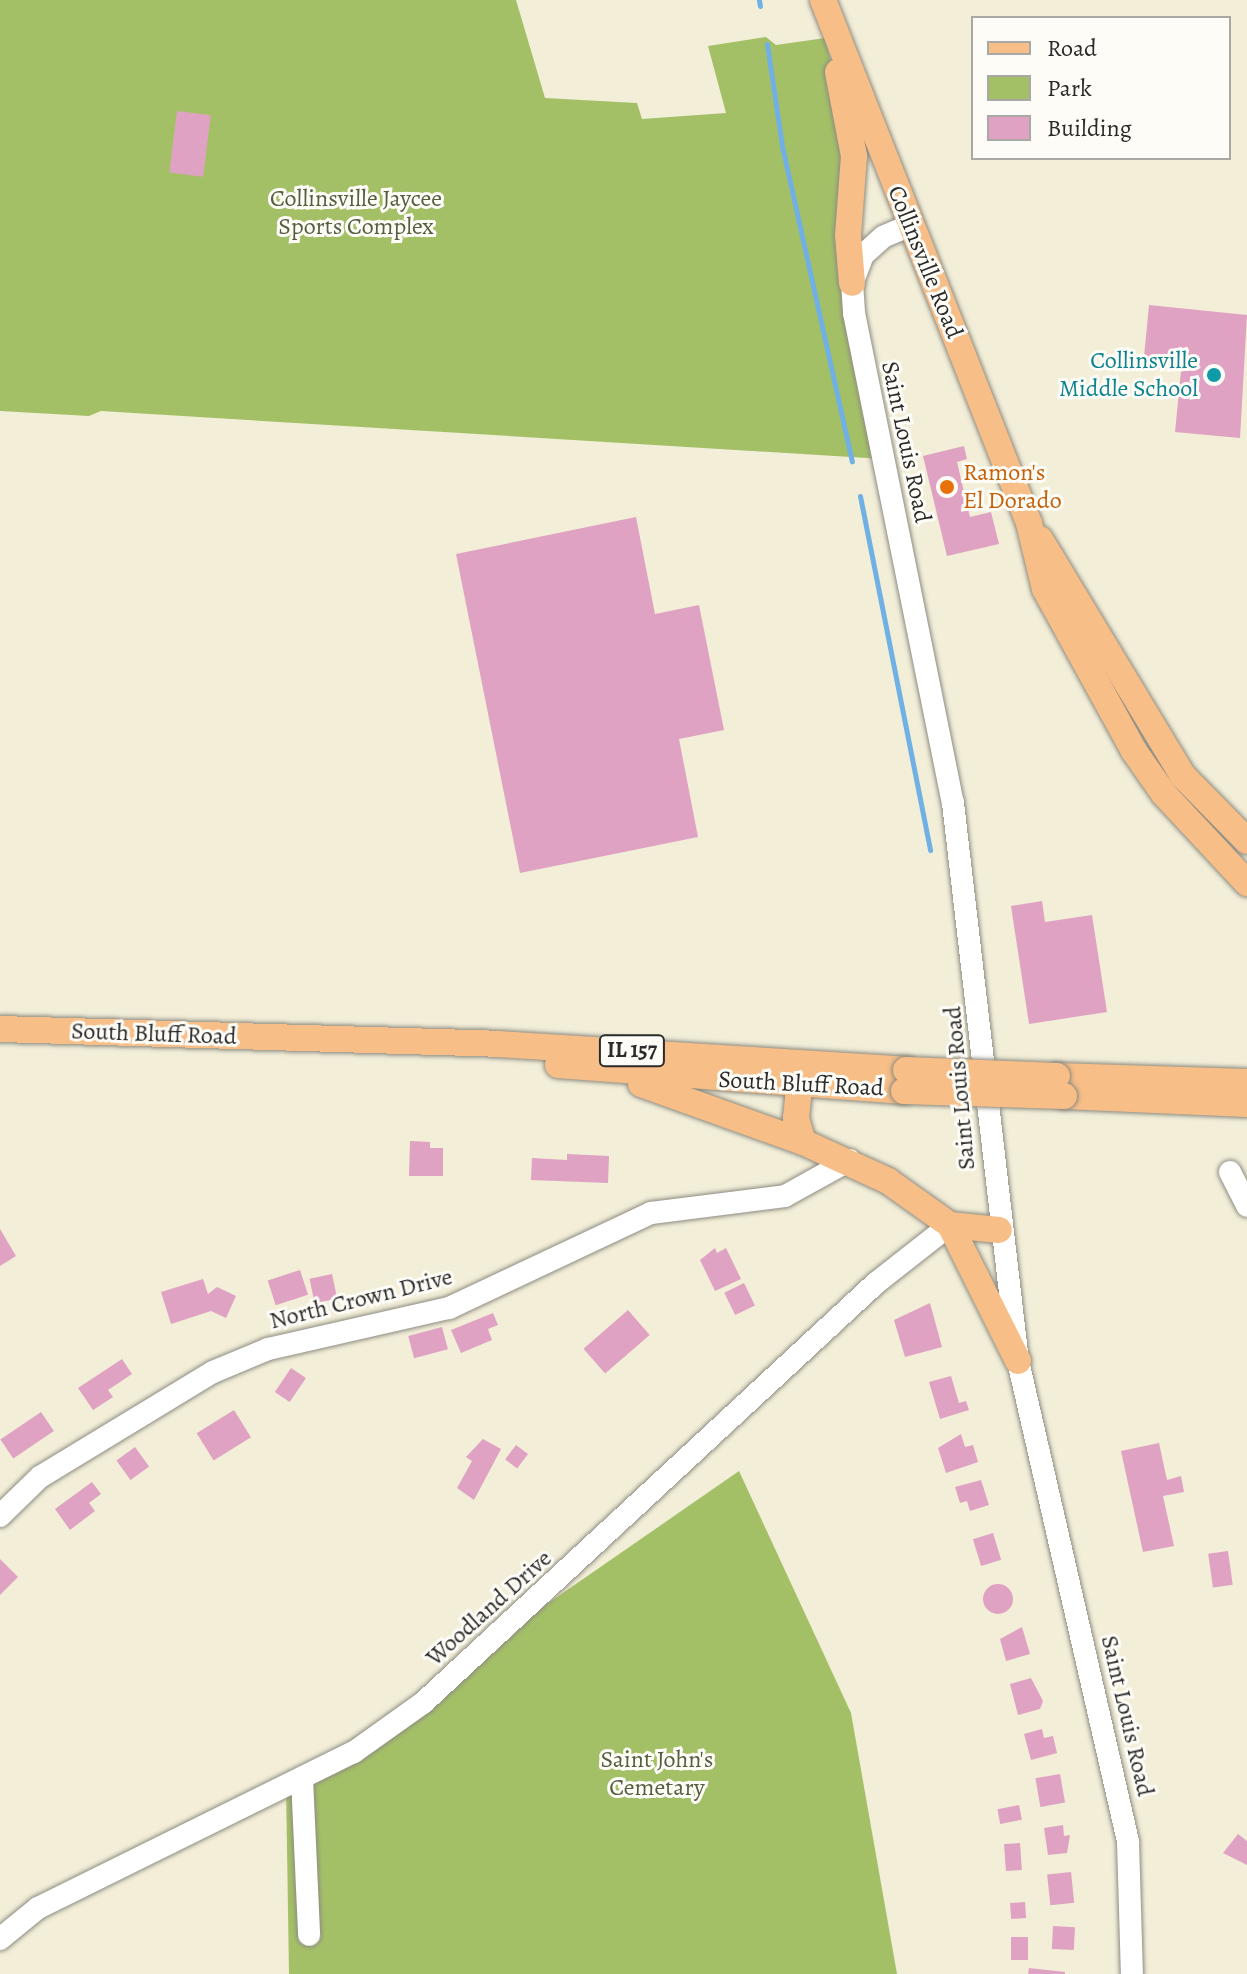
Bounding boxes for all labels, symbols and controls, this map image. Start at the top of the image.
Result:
legend [971,16,1231,160]
text: Road [1047,32,1097,64]
text: Park [1047,72,1092,104]
text: Building [1047,112,1132,144]
street label: Collinsville Road [881,181,969,343]
park label: Collinsville Jaycee Sports Complex [270,185,442,241]
place label: Collinsville Middle School [1059,347,1198,403]
street label: Saint Louis Road [875,359,937,525]
marker: Collinsville Middle School [1205,366,1223,384]
place label: Ramon's El Dorado [963,459,1062,515]
marker: Ramon's El Dorado [938,478,956,496]
street label: Saint Louis Road [938,1005,982,1171]
street label: South Bluff Road [71,1017,237,1051]
road number: IL 157 [598,1033,666,1069]
street label: South Bluff Road [718,1065,884,1103]
street label: North Crown Drive [267,1262,455,1336]
street label: Woodland Drive [420,1544,558,1672]
street label: Saint Louis Road [1094,1633,1160,1799]
park label: Saint John's Cemetary [601,1746,713,1802]

